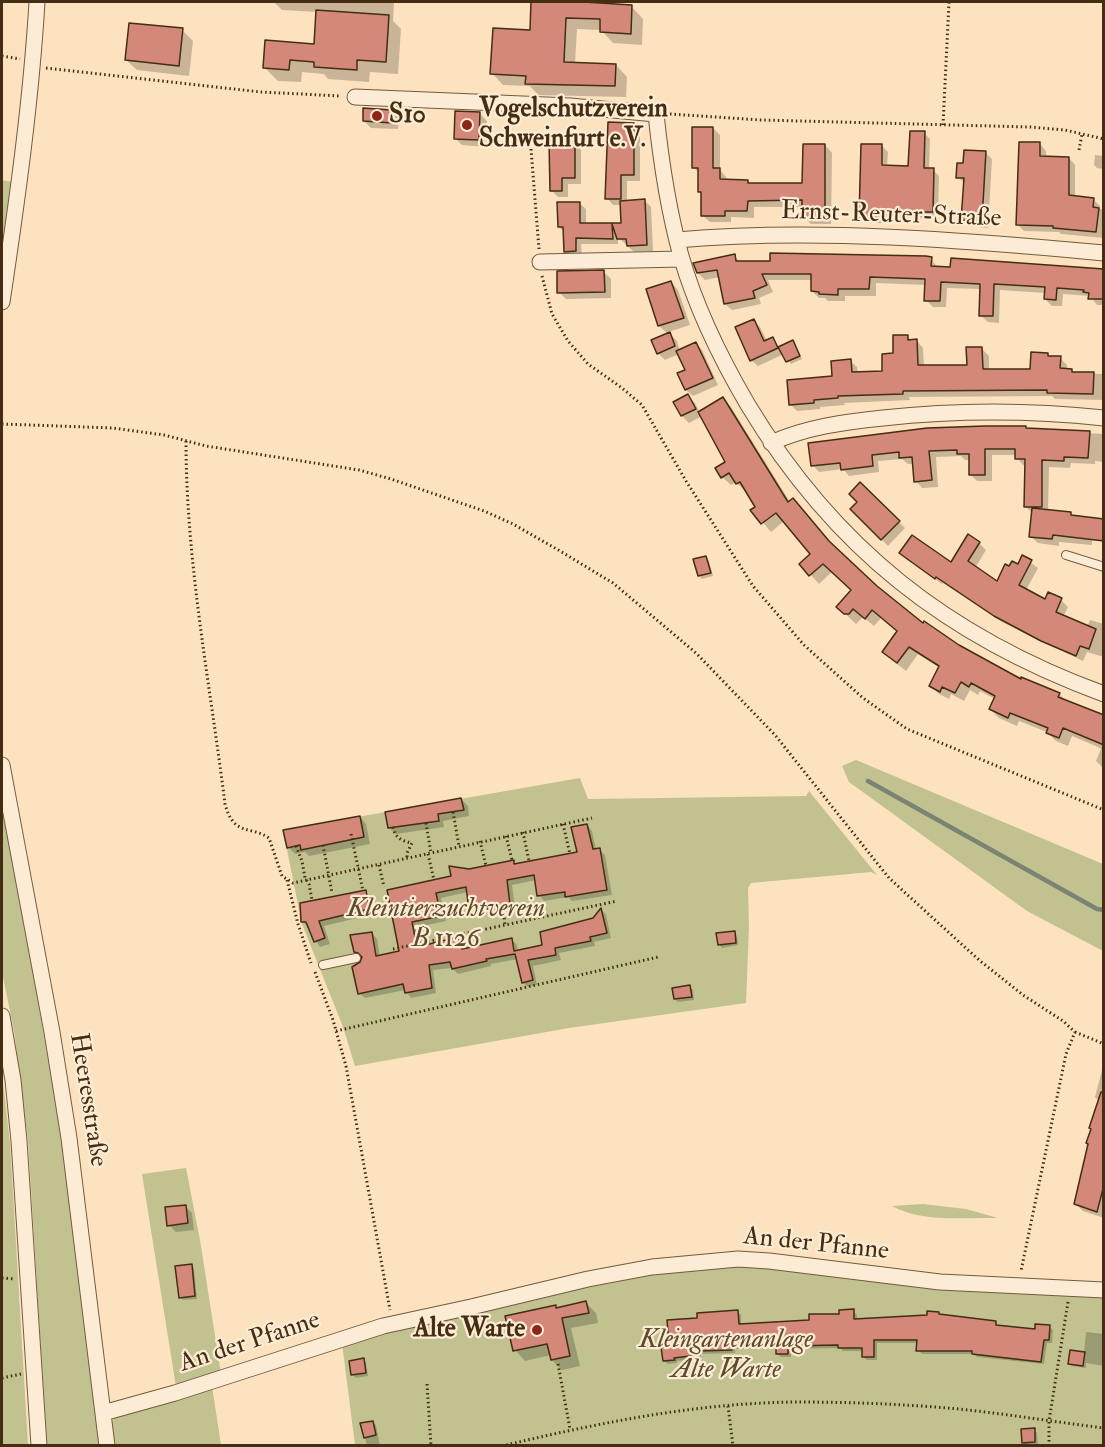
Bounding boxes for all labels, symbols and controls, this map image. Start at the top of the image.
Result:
place label: Vogelschutzverein Schweinfurt e.V. [479,94,668,156]
place label: S10 [389,100,426,132]
marker: S10 [370,109,384,123]
marker: Vogelschutzverein Schweinfurt e.V. [460,118,474,132]
street label: Ernst-Reuter-Straße [780,197,1002,235]
park label: Kleintierzuchtverein B 1126 [347,894,545,956]
street label: Heeresstraße [61,1031,113,1169]
street label: An der Pfanne [742,1222,890,1268]
street label: An der Pfanne [176,1306,324,1380]
place label: Alte Warte [413,1314,525,1346]
marker: Alte Warte [530,1323,544,1337]
park label: Kleingartenanlage Alte Warte [639,1325,813,1386]

